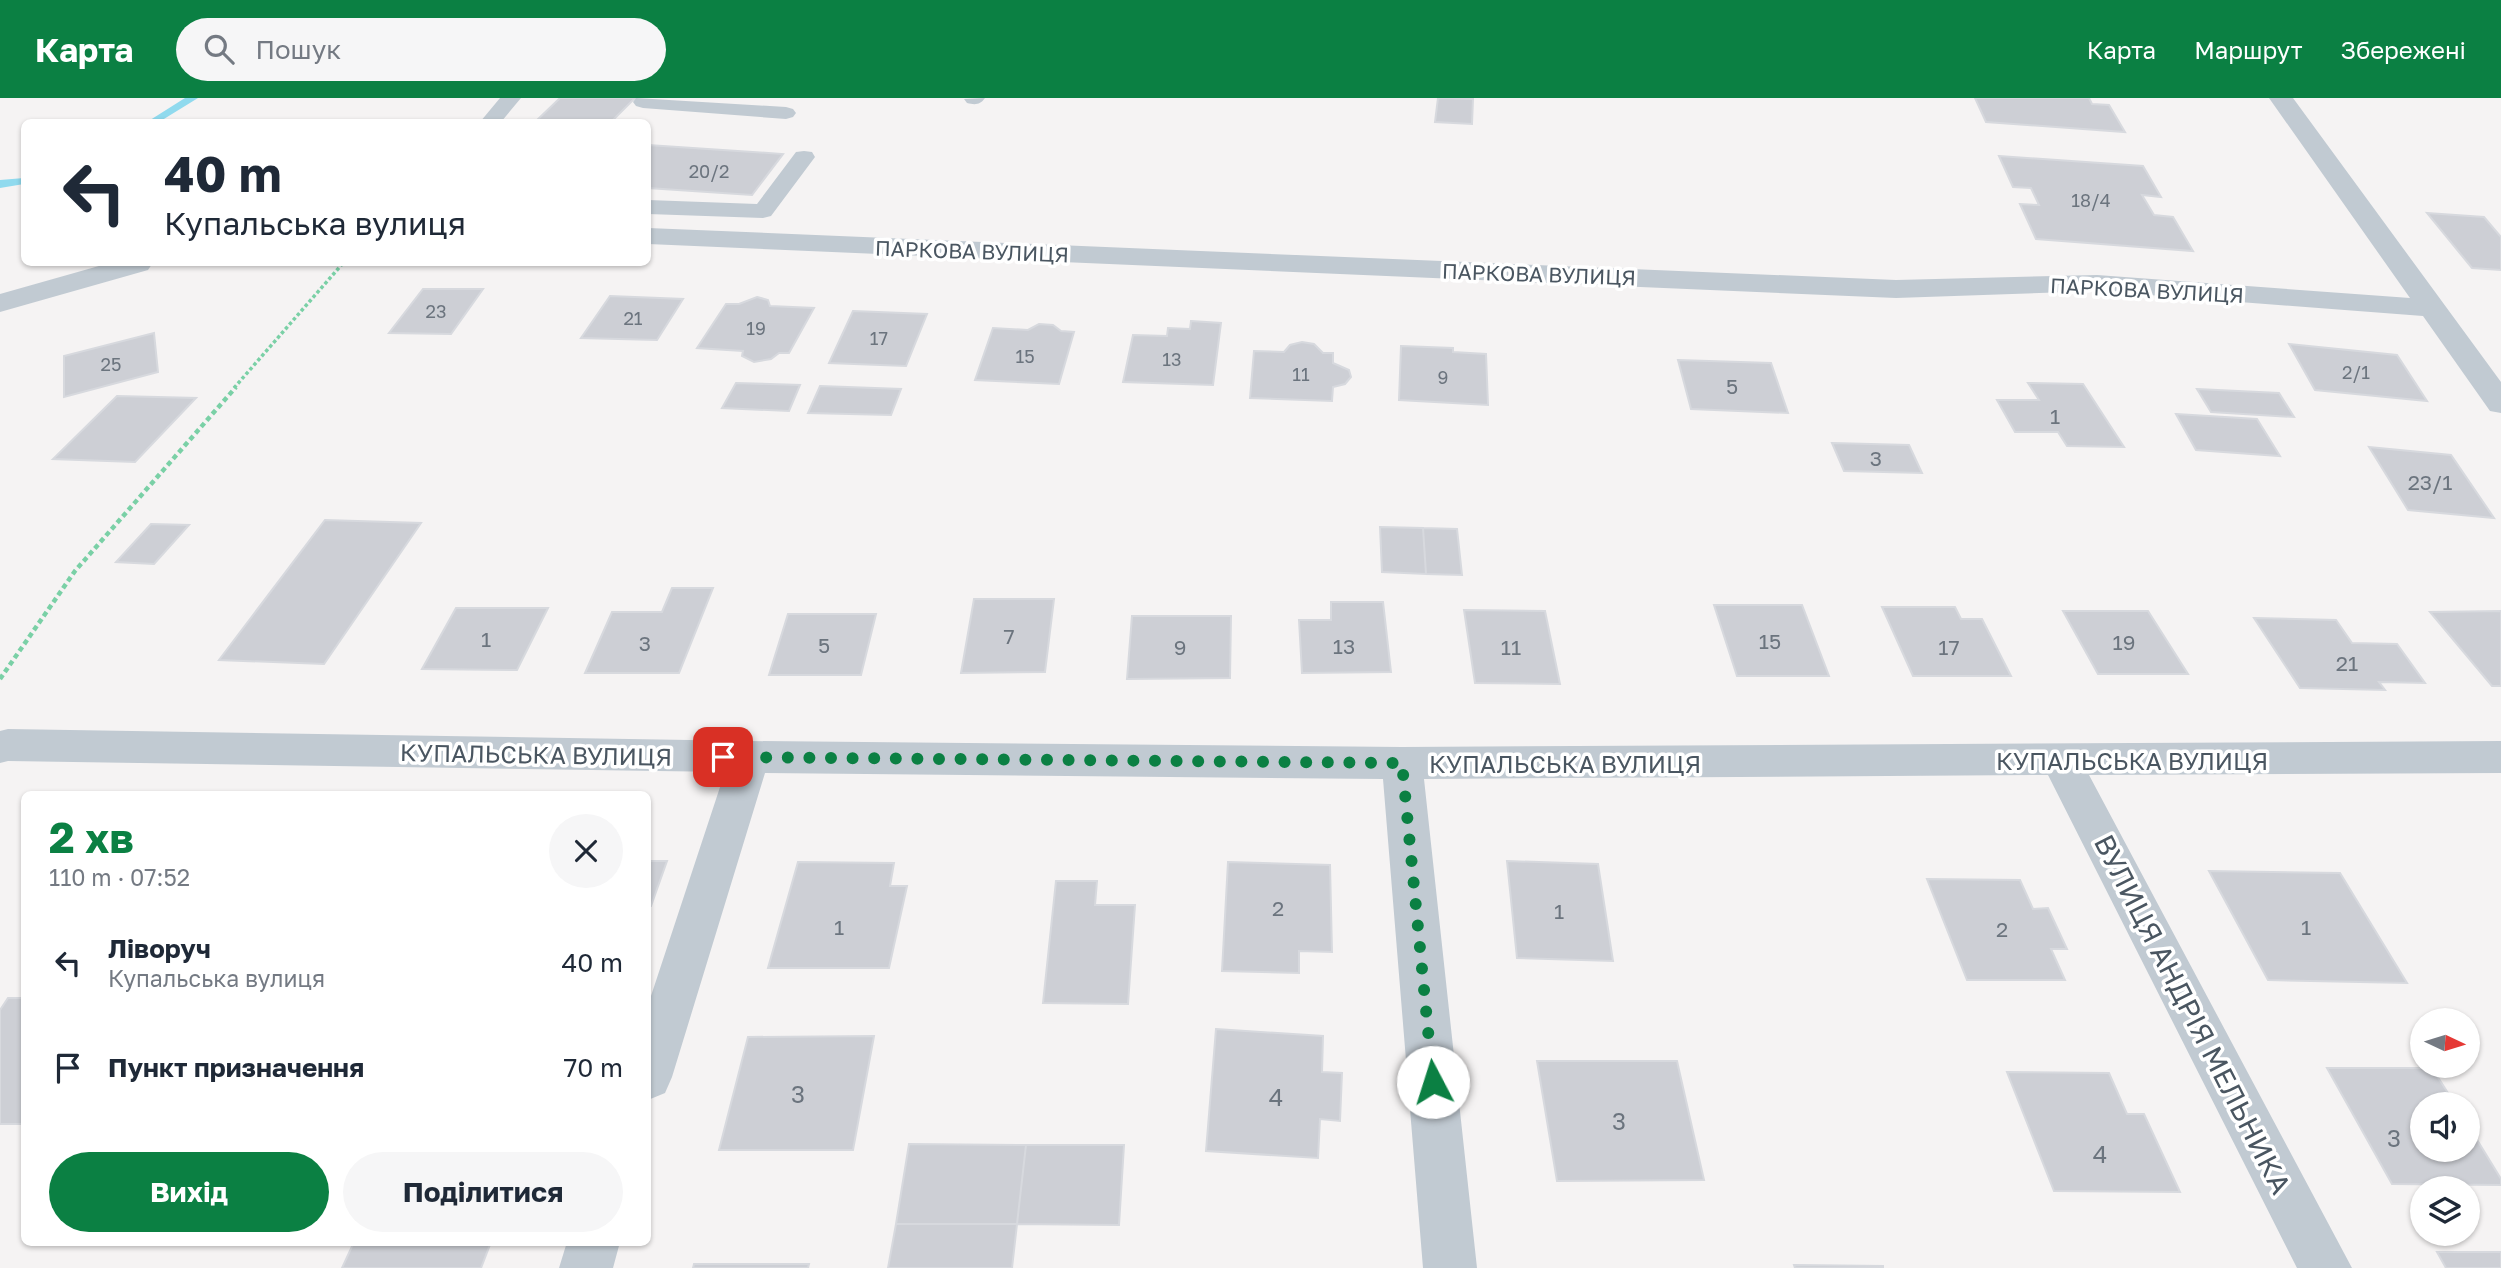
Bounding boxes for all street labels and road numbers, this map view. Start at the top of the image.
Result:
street label: ПАРКОВА ВУЛИЦЯ [875,235,1069,267]
street label: ПАРКОВА ВУЛИЦЯ [1442,258,1636,290]
street label: ПАРКОВА ВУЛИЦЯ [2049,272,2245,308]
street label: КУПАЛЬСЬКА ВУЛИЦЯ [400,737,672,771]
street label: КУПАЛЬСЬКА ВУЛИЦЯ [1996,746,2268,775]
street label: КУПАЛЬСЬКА ВУЛИЦЯ [1429,749,1701,778]
street label: ВУЛИЦЯ АНДРІЯ МЕЛЬНИКА [2088,829,2298,1199]

